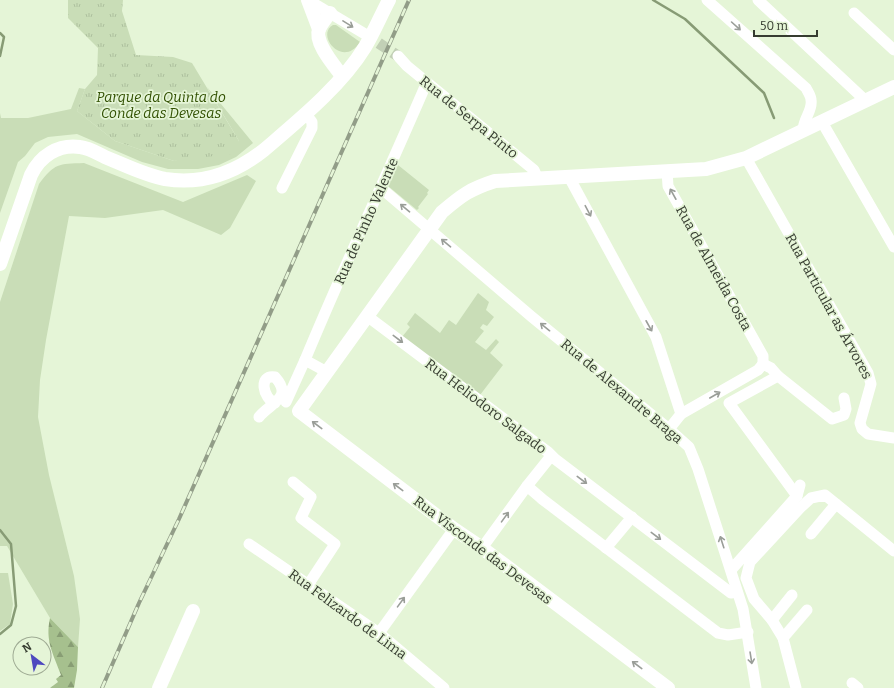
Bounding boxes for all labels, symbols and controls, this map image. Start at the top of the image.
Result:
scale bar [754,12,817,38]
text: 50 m [760,19,789,33]
one-way arrow [342,20,354,28]
one-way arrow [731,21,741,31]
street label: Rua de Serpa Pinto [416,72,521,162]
park label: Parque da Quinta do Conde das Devesas [96,89,226,122]
street label: Rua de Pinho Valente [331,155,402,287]
one-way arrow [668,188,676,200]
street label: Rua de Almeida Costa [672,203,755,334]
one-way arrow [400,204,410,213]
one-way arrow [584,205,592,217]
street label: Rua Particular as Árvores [781,230,877,382]
one-way arrow [441,239,452,248]
one-way arrow [646,320,654,332]
one-way arrow [540,323,551,332]
one-way arrow [393,335,404,344]
street label: Rua de Alexandre Braga [557,335,686,448]
street label: Rua Heliodoro Salgado [422,355,550,458]
one-way arrow [709,390,721,398]
one-way arrow [311,421,322,429]
one-way arrow [576,476,587,484]
one-way arrow [393,482,404,491]
street label: Rua Visconde das Devesas [410,493,555,608]
one-way arrow [501,511,509,522]
one-way arrow [651,532,662,541]
one-way arrow [717,536,725,548]
street label: Rua Felizardo de Lima [285,566,410,663]
one-way arrow [397,596,406,607]
north arrow [12,636,52,676]
text: N [20,640,35,656]
one-way arrow [748,651,756,664]
one-way arrow [632,660,643,669]

